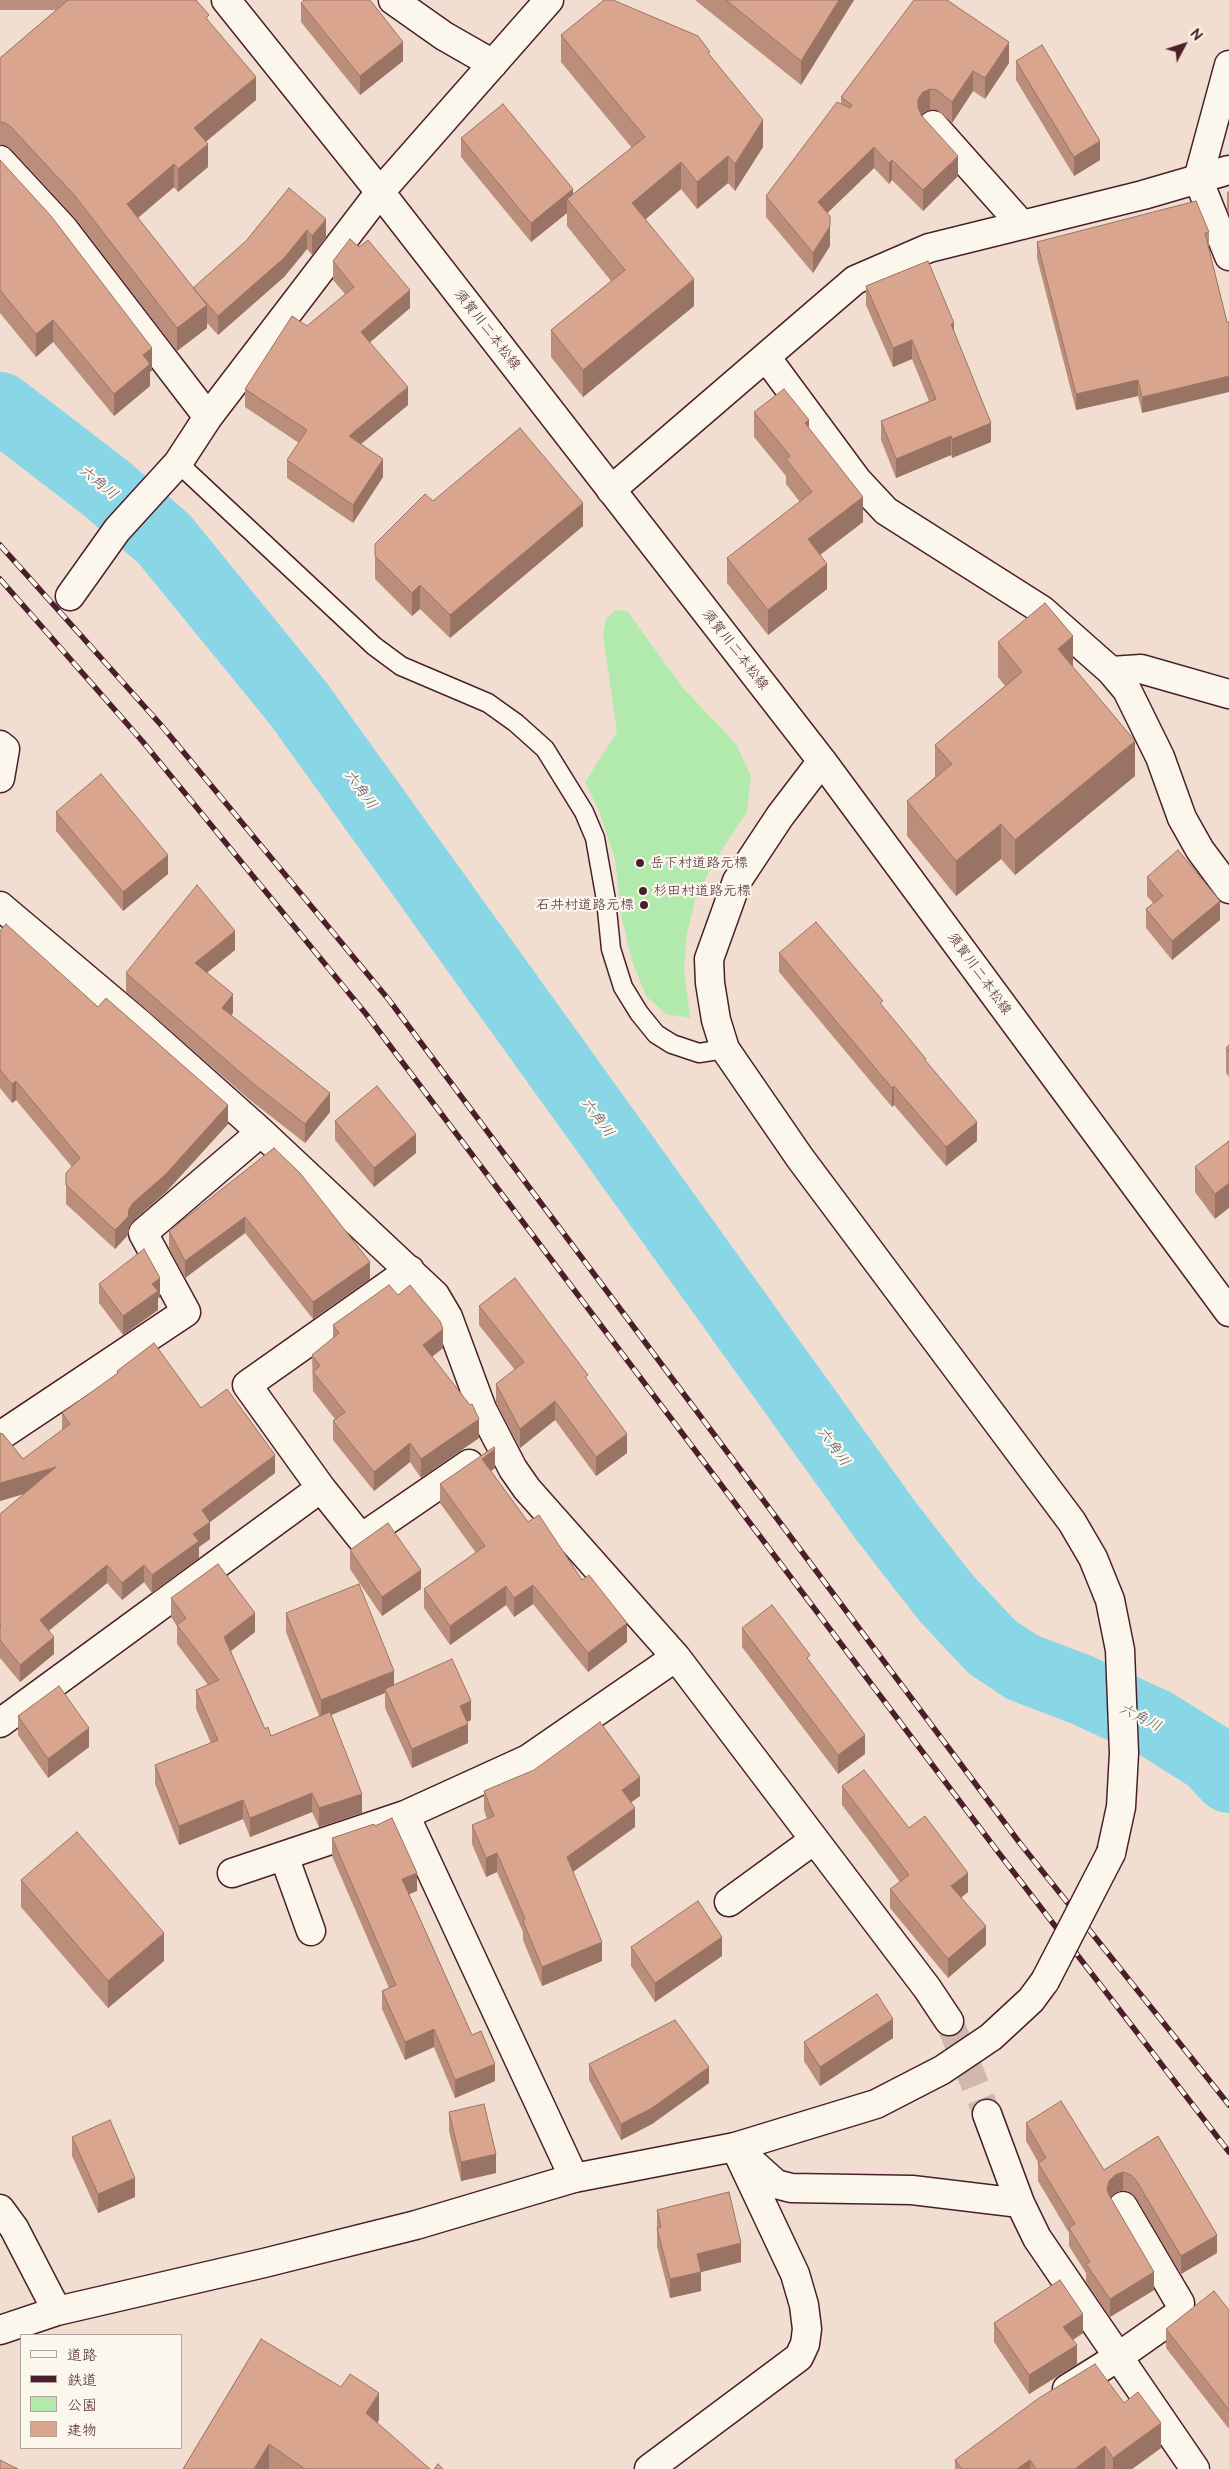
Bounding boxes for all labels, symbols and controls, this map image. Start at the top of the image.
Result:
north arrow [1159,20,1209,70]
text: N [1186,26,1206,45]
street label: 須賀川二本松線 [450,286,524,374]
water label: 六角川 [75,462,121,504]
street label: 須賀川二本松線 [698,606,772,694]
water label: 六角川 [339,767,381,813]
place label: 岳下村道路元標 [650,855,748,871]
marker: 岳下村道路元標 [634,857,646,869]
place label: 杉田村道路元標 [653,883,751,899]
marker: 杉田村道路元標 [637,885,649,897]
place label: 石井村道路元標 [536,897,634,913]
marker: 石井村道路元標 [638,899,650,911]
street label: 須賀川二本松線 [943,929,1015,1019]
water label: 六角川 [576,1095,618,1141]
water label: 六角川 [812,1424,854,1470]
water label: 六角川 [1116,1700,1164,1736]
legend [20,2334,182,2449]
text: 道路 [67,2346,97,2365]
text: 鉄道 [67,2371,97,2390]
text: 公園 [67,2396,97,2415]
text: 建物 [67,2421,97,2440]

